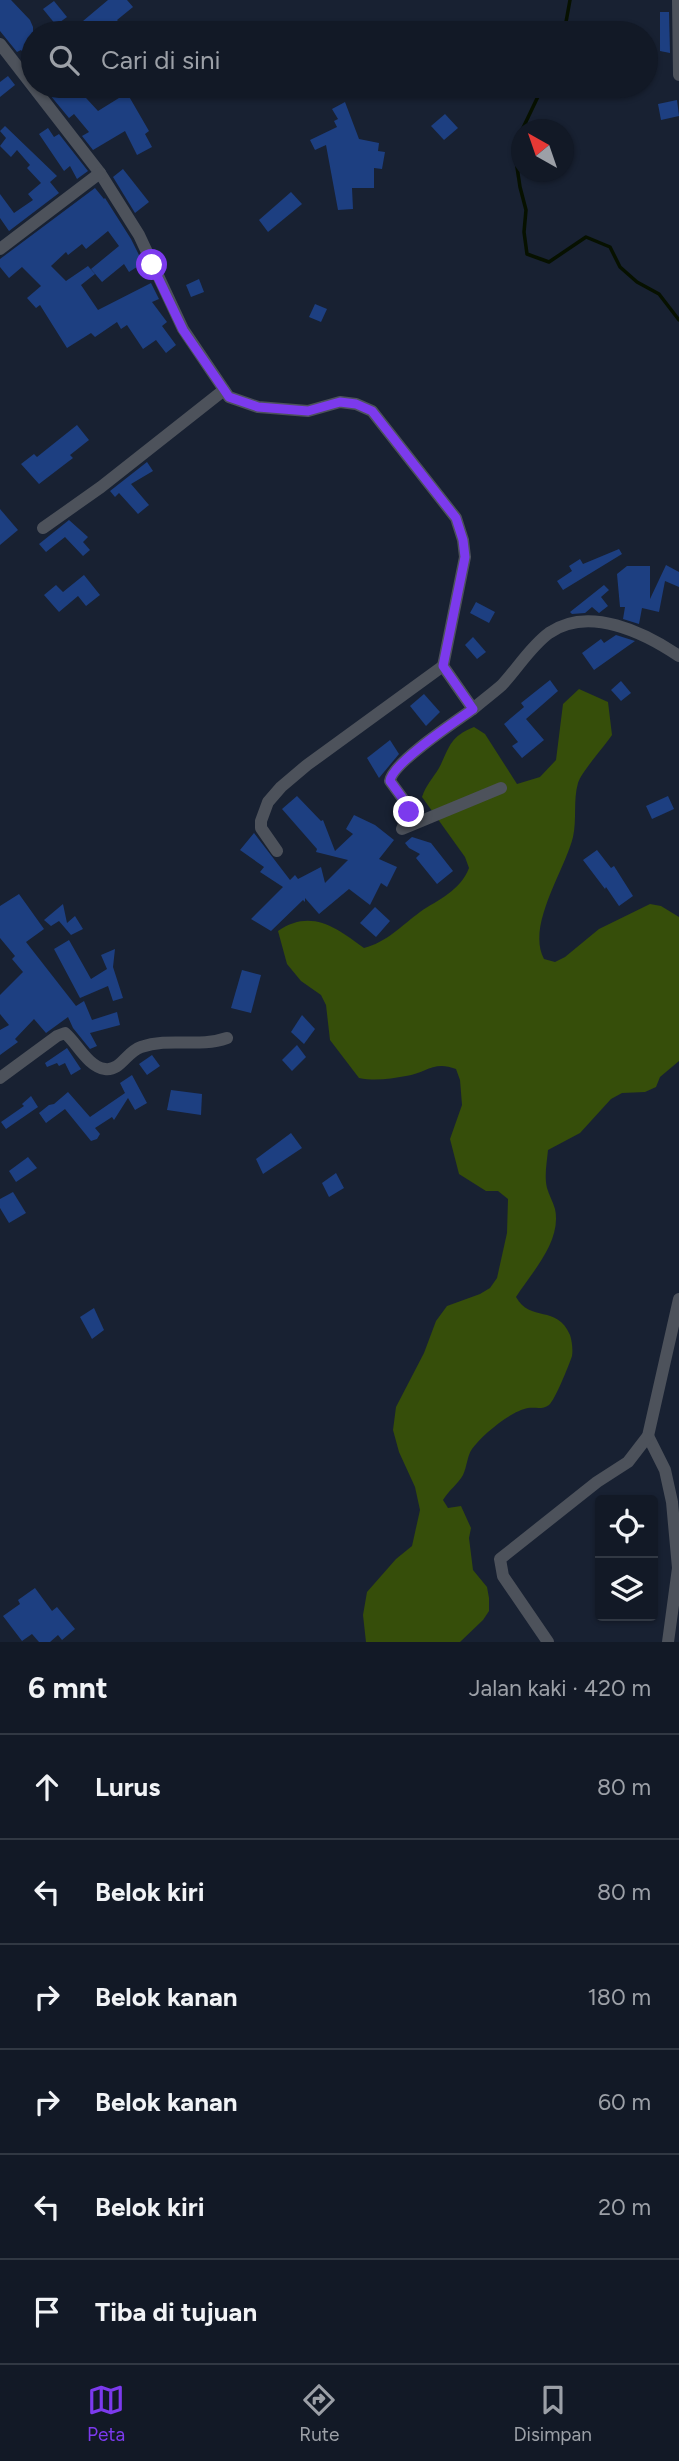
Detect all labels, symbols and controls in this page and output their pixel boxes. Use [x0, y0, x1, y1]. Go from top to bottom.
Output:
search box [21, 21, 658, 98]
icon: search [45, 41, 83, 79]
text: Cari di sini [101, 44, 221, 76]
north arrow [511, 119, 574, 182]
route start [136, 249, 167, 280]
route end [393, 796, 424, 827]
map controls [595, 1495, 658, 1621]
button: locate [595, 1495, 658, 1558]
button: layers [595, 1558, 658, 1621]
text: 6 mnt [28, 1669, 108, 1706]
text: Jalan kaki · 420 m [469, 1674, 651, 1702]
icon: ahead [28, 1768, 66, 1806]
text: Lurus [95, 1771, 160, 1803]
text: 80 m [597, 1773, 651, 1801]
icon: left [28, 1873, 66, 1911]
text: Belok kiri [95, 1876, 204, 1908]
text: 80 m [597, 1878, 651, 1906]
icon: right [28, 1978, 66, 2016]
text: Belok kanan [95, 1981, 238, 2013]
text: 180 m [587, 1983, 651, 2011]
icon: right [28, 2083, 66, 2121]
text: Belok kanan [95, 2086, 238, 2118]
text: 60 m [598, 2088, 651, 2116]
icon: left [28, 2188, 66, 2226]
text: Belok kiri [95, 2191, 204, 2223]
text: 20 m [598, 2193, 651, 2221]
icon: arrive [28, 2293, 66, 2331]
text: Tiba di tujuan [95, 2296, 257, 2328]
tab: Peta [87, 2381, 125, 2446]
tab: Rute [299, 2381, 339, 2446]
tab: Disimpan [513, 2381, 592, 2446]

